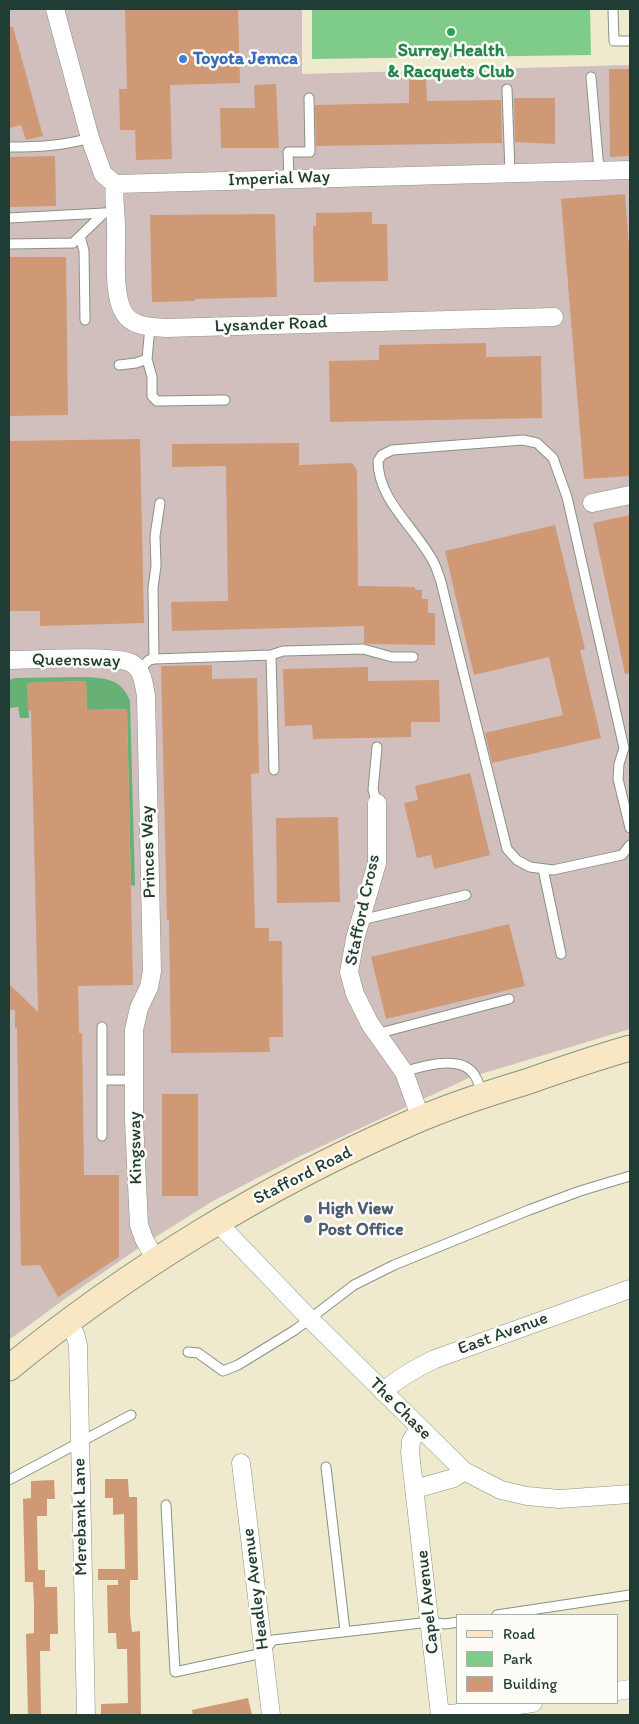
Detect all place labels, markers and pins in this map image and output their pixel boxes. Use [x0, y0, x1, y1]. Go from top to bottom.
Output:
marker: Surrey Health & Racquets Club [445, 26, 457, 38]
place label: Surrey Health & Racquets Club [388, 40, 514, 82]
place label: Toyota Jemca [193, 48, 298, 70]
marker: Toyota Jemca [177, 53, 189, 65]
place label: High View Post Office [318, 1198, 404, 1240]
marker: High View Post Office [302, 1213, 314, 1225]

